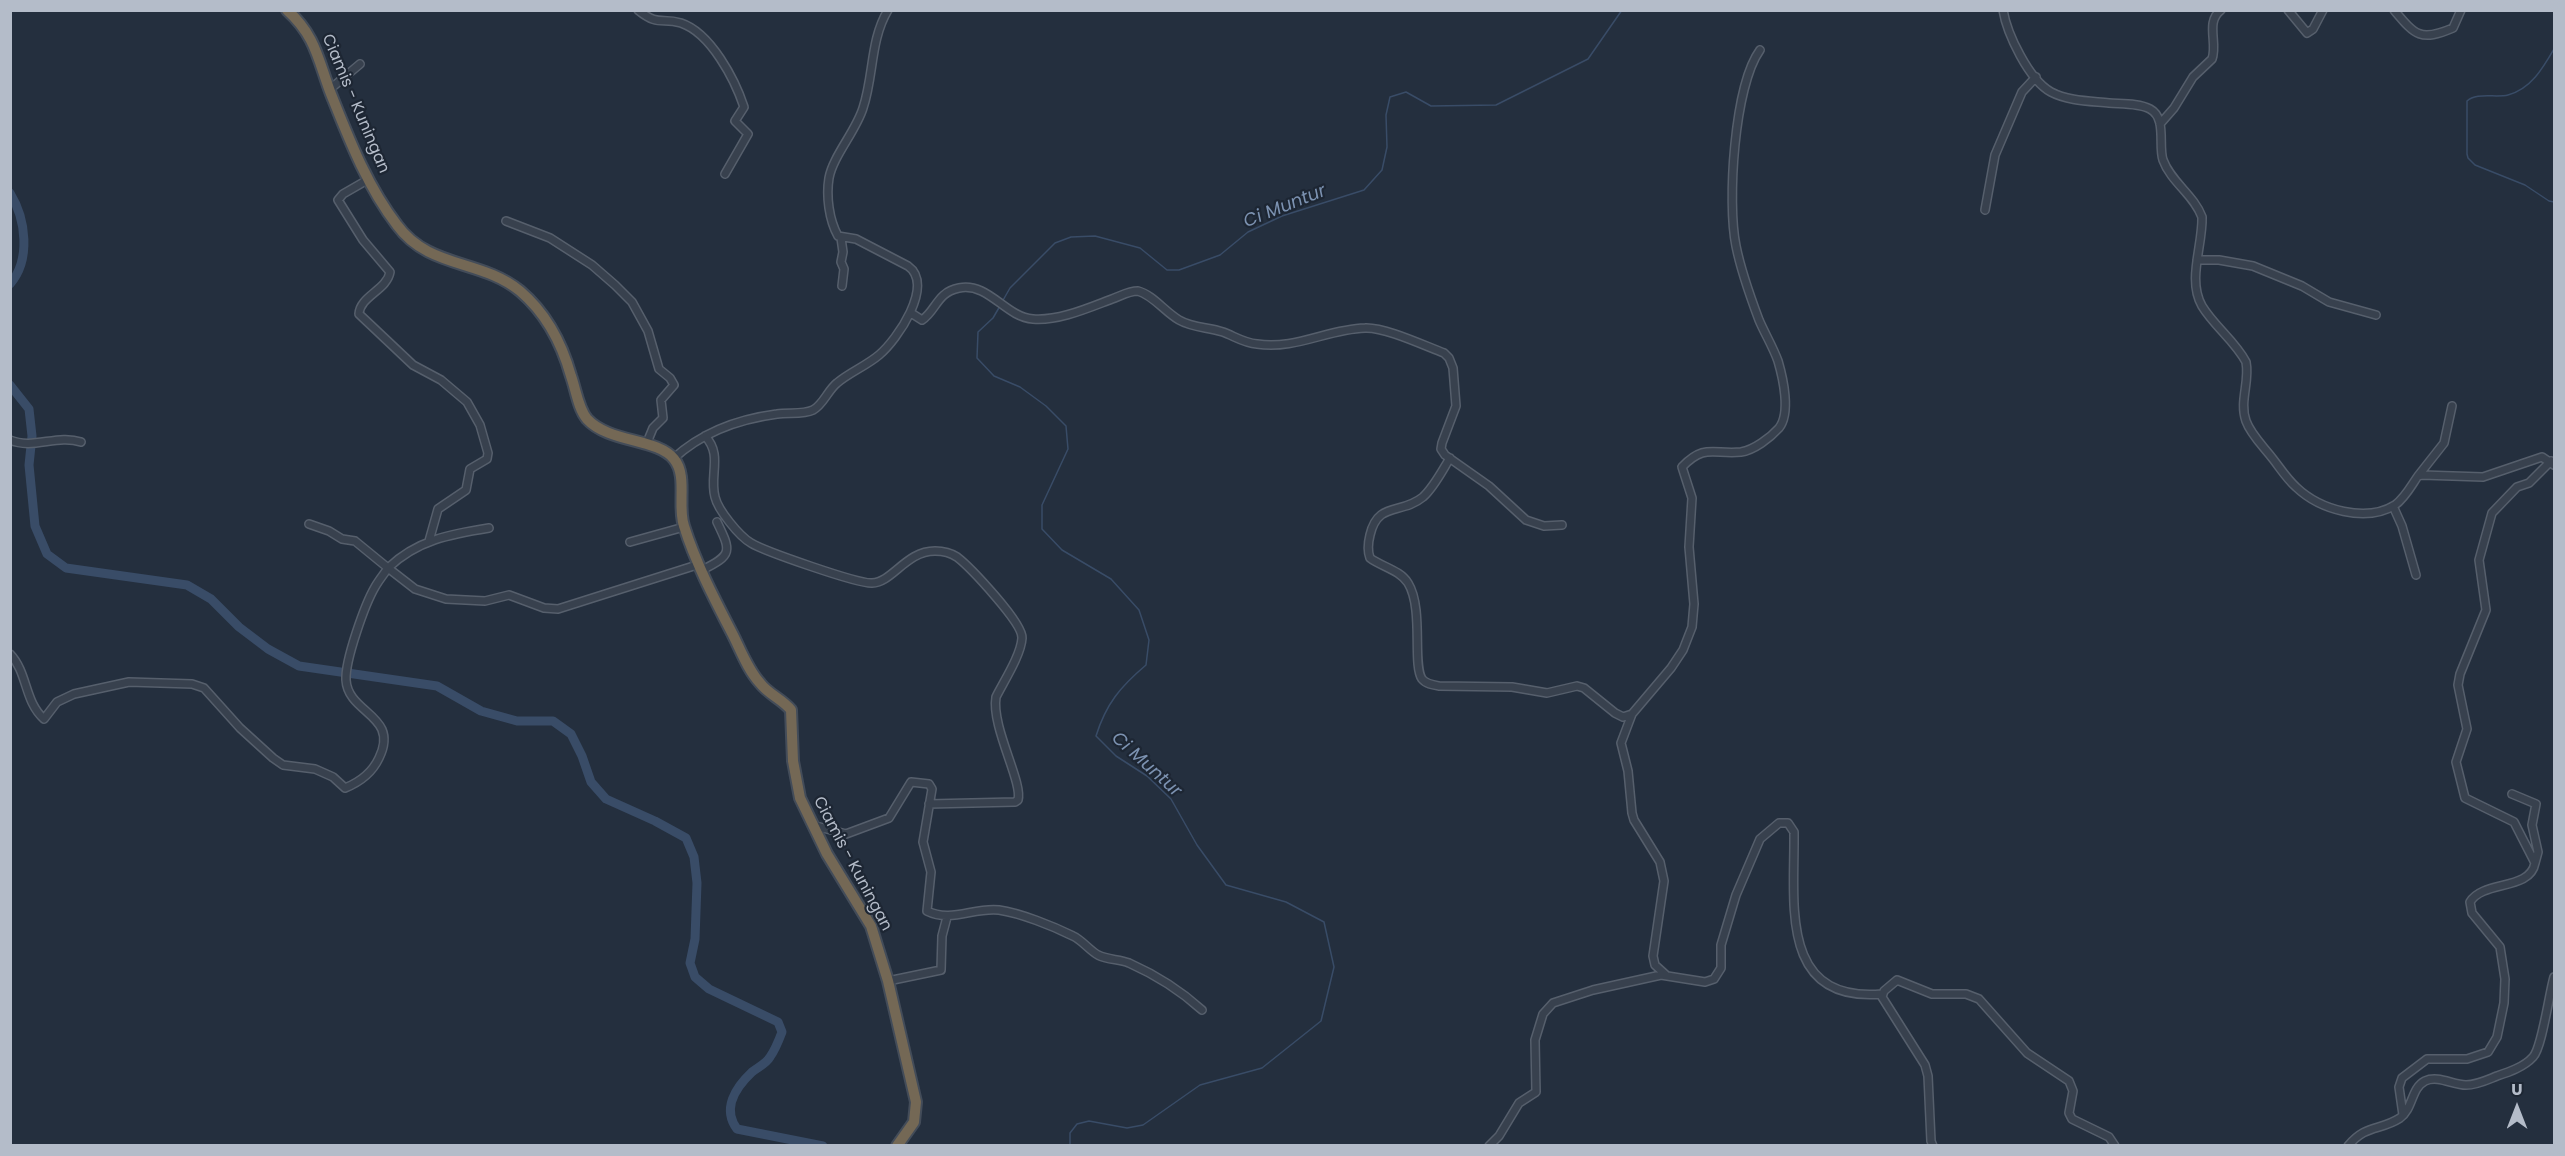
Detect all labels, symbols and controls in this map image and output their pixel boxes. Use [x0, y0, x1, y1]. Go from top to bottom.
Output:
street label: Ciamis - Kuningan [317, 32, 393, 176]
water label: Ci Muntur [1241, 181, 1329, 233]
water label: Ci Muntur [1106, 728, 1186, 802]
street label: Ciamis - Kuningan [808, 794, 896, 934]
north arrow [2487, 1078, 2547, 1138]
text: U [2511, 1078, 2523, 1101]

